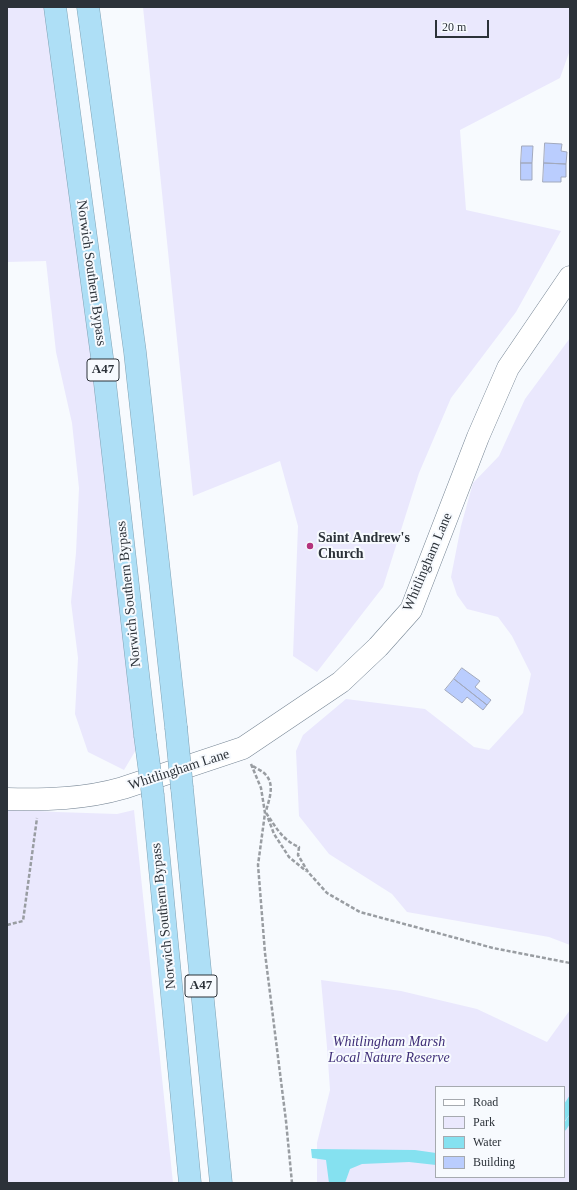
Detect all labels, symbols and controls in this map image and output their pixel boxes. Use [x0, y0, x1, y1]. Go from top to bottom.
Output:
scale bar [437, 12, 491, 38]
text: 20 m [442, 20, 466, 34]
street label: Norwich Southern Bypass [72, 199, 110, 347]
road number: A47 [87, 359, 119, 381]
street label: Whitlingham Lane [400, 510, 456, 614]
street label: Norwich Southern Bypass [113, 520, 145, 668]
place label: Saint Andrew's Church [318, 530, 410, 562]
marker: Saint Andrew's Church [305, 541, 315, 551]
street label: Whitlingham Lane [126, 746, 232, 794]
street label: Norwich Southern Bypass [148, 842, 180, 990]
road number: A47 [185, 975, 217, 997]
park label: Whitlingham Marsh Local Nature Reserve [328, 1034, 450, 1066]
legend [435, 1086, 565, 1178]
text: Road [473, 1095, 498, 1109]
text: Park [473, 1115, 495, 1129]
text: Water [473, 1135, 501, 1149]
text: Building [473, 1155, 515, 1169]

